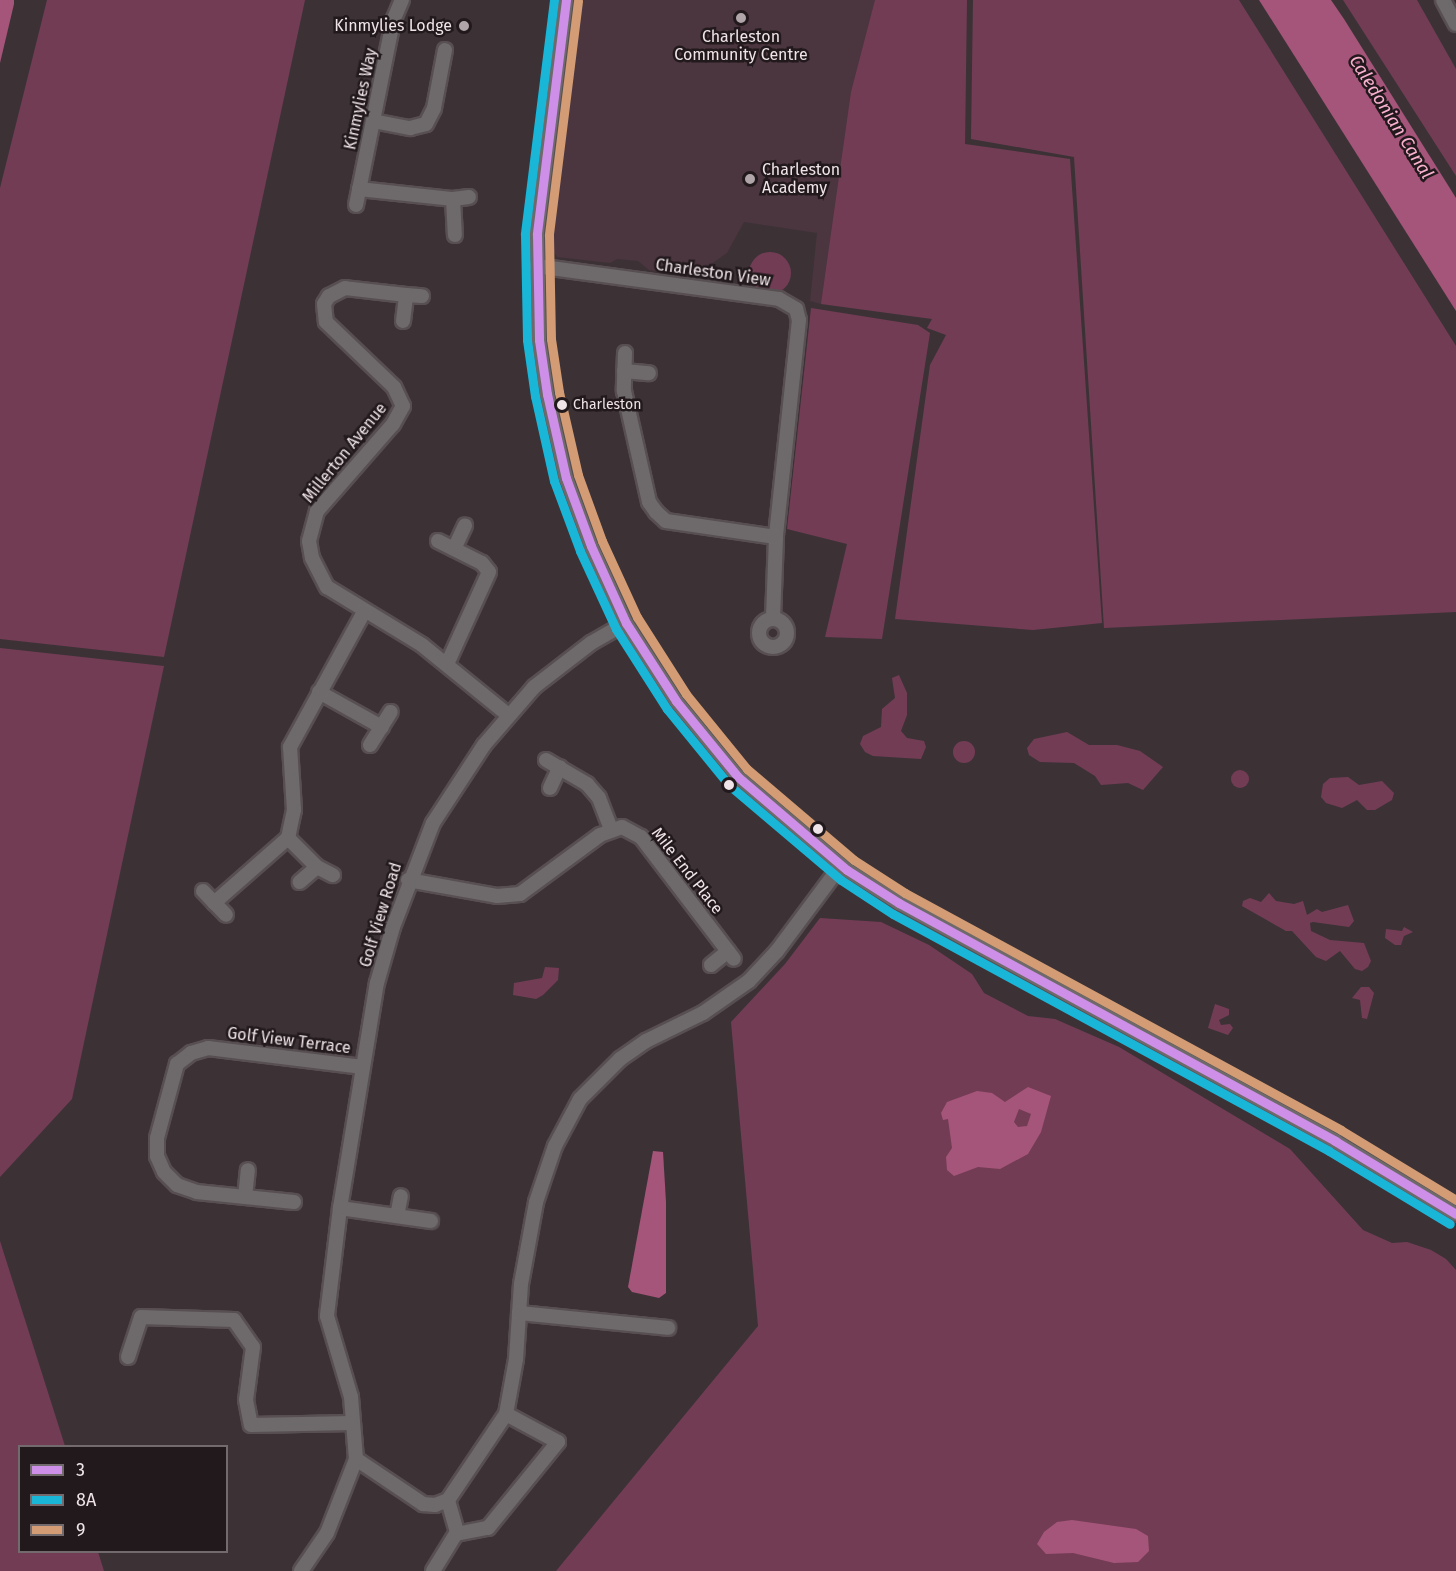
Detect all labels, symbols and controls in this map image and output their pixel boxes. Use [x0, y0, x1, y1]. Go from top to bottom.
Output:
marker: Charleston Community Centre [734, 11, 748, 25]
place label: Kinmylies Lodge [334, 16, 452, 36]
marker: Kinmylies Lodge [457, 19, 471, 33]
place label: Charleston Community Centre [674, 27, 808, 65]
street label: Kinmylies Way [341, 46, 381, 152]
water label: Caledonian Canal [1344, 51, 1438, 183]
place label: Charleston Academy [762, 160, 840, 198]
marker: Charleston Academy [743, 172, 757, 186]
street label: Charleston View [654, 255, 772, 291]
place label: Charleston [573, 397, 641, 413]
street label: Millerton Avenue [299, 399, 391, 507]
marker: Charleston [556, 399, 568, 411]
unlabelled marker [723, 779, 735, 791]
unlabelled marker [812, 823, 824, 835]
street label: Mile End Place [647, 824, 727, 918]
street label: Golf View Road [356, 860, 406, 970]
street label: Golf View Terrace [226, 1024, 352, 1058]
legend [18, 1445, 228, 1553]
text: 3 [76, 1459, 85, 1481]
text: 8A [76, 1489, 96, 1511]
text: 9 [76, 1519, 85, 1541]

